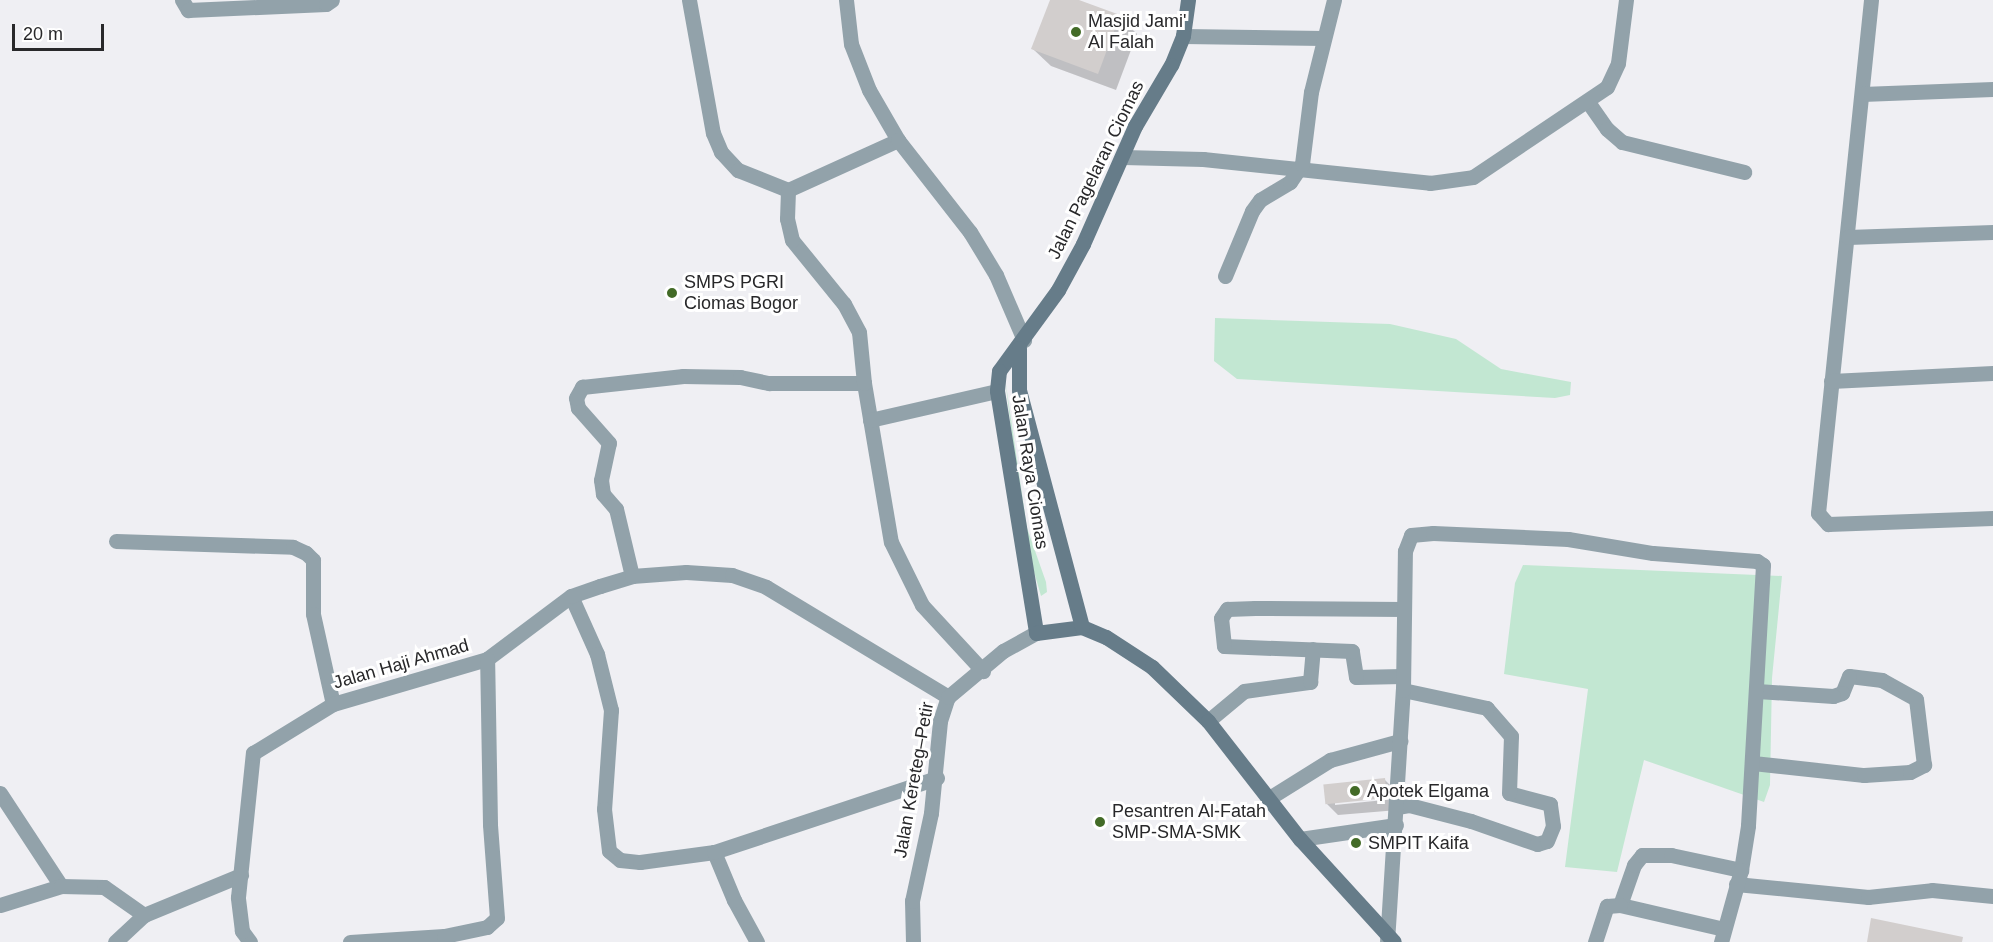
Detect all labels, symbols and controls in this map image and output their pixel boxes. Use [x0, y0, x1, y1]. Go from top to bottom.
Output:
place label: Masjid Jami' Al Falah [1088, 11, 1186, 54]
scale bar [15, 12, 106, 50]
text: 20 m [23, 24, 63, 44]
marker: Masjid Jami' Al Falah [1069, 25, 1083, 39]
street label: Jalan Pagelaran Ciomas [1043, 77, 1149, 263]
place label: SMPS PGRI Ciomas Bogor [684, 272, 798, 314]
marker: SMPS PGRI Ciomas Bogor [665, 286, 679, 300]
street label: Jalan Raya Ciomas [1007, 393, 1053, 551]
street label: Jalan Haji Ahmad [330, 634, 472, 694]
street label: Jalan Kereteg–Petir [890, 700, 938, 860]
place label: Apotek Elgama [1367, 780, 1489, 802]
marker: Apotek Elgama [1348, 784, 1362, 798]
place label: Pesantren Al-Fatah SMP-SMA-SMK [1112, 801, 1267, 844]
marker: Pesantren Al-Fatah SMP-SMA-SMK [1093, 815, 1107, 829]
place label: SMPIT Kaifa [1368, 832, 1469, 854]
marker: SMPIT Kaifa [1349, 836, 1363, 850]

